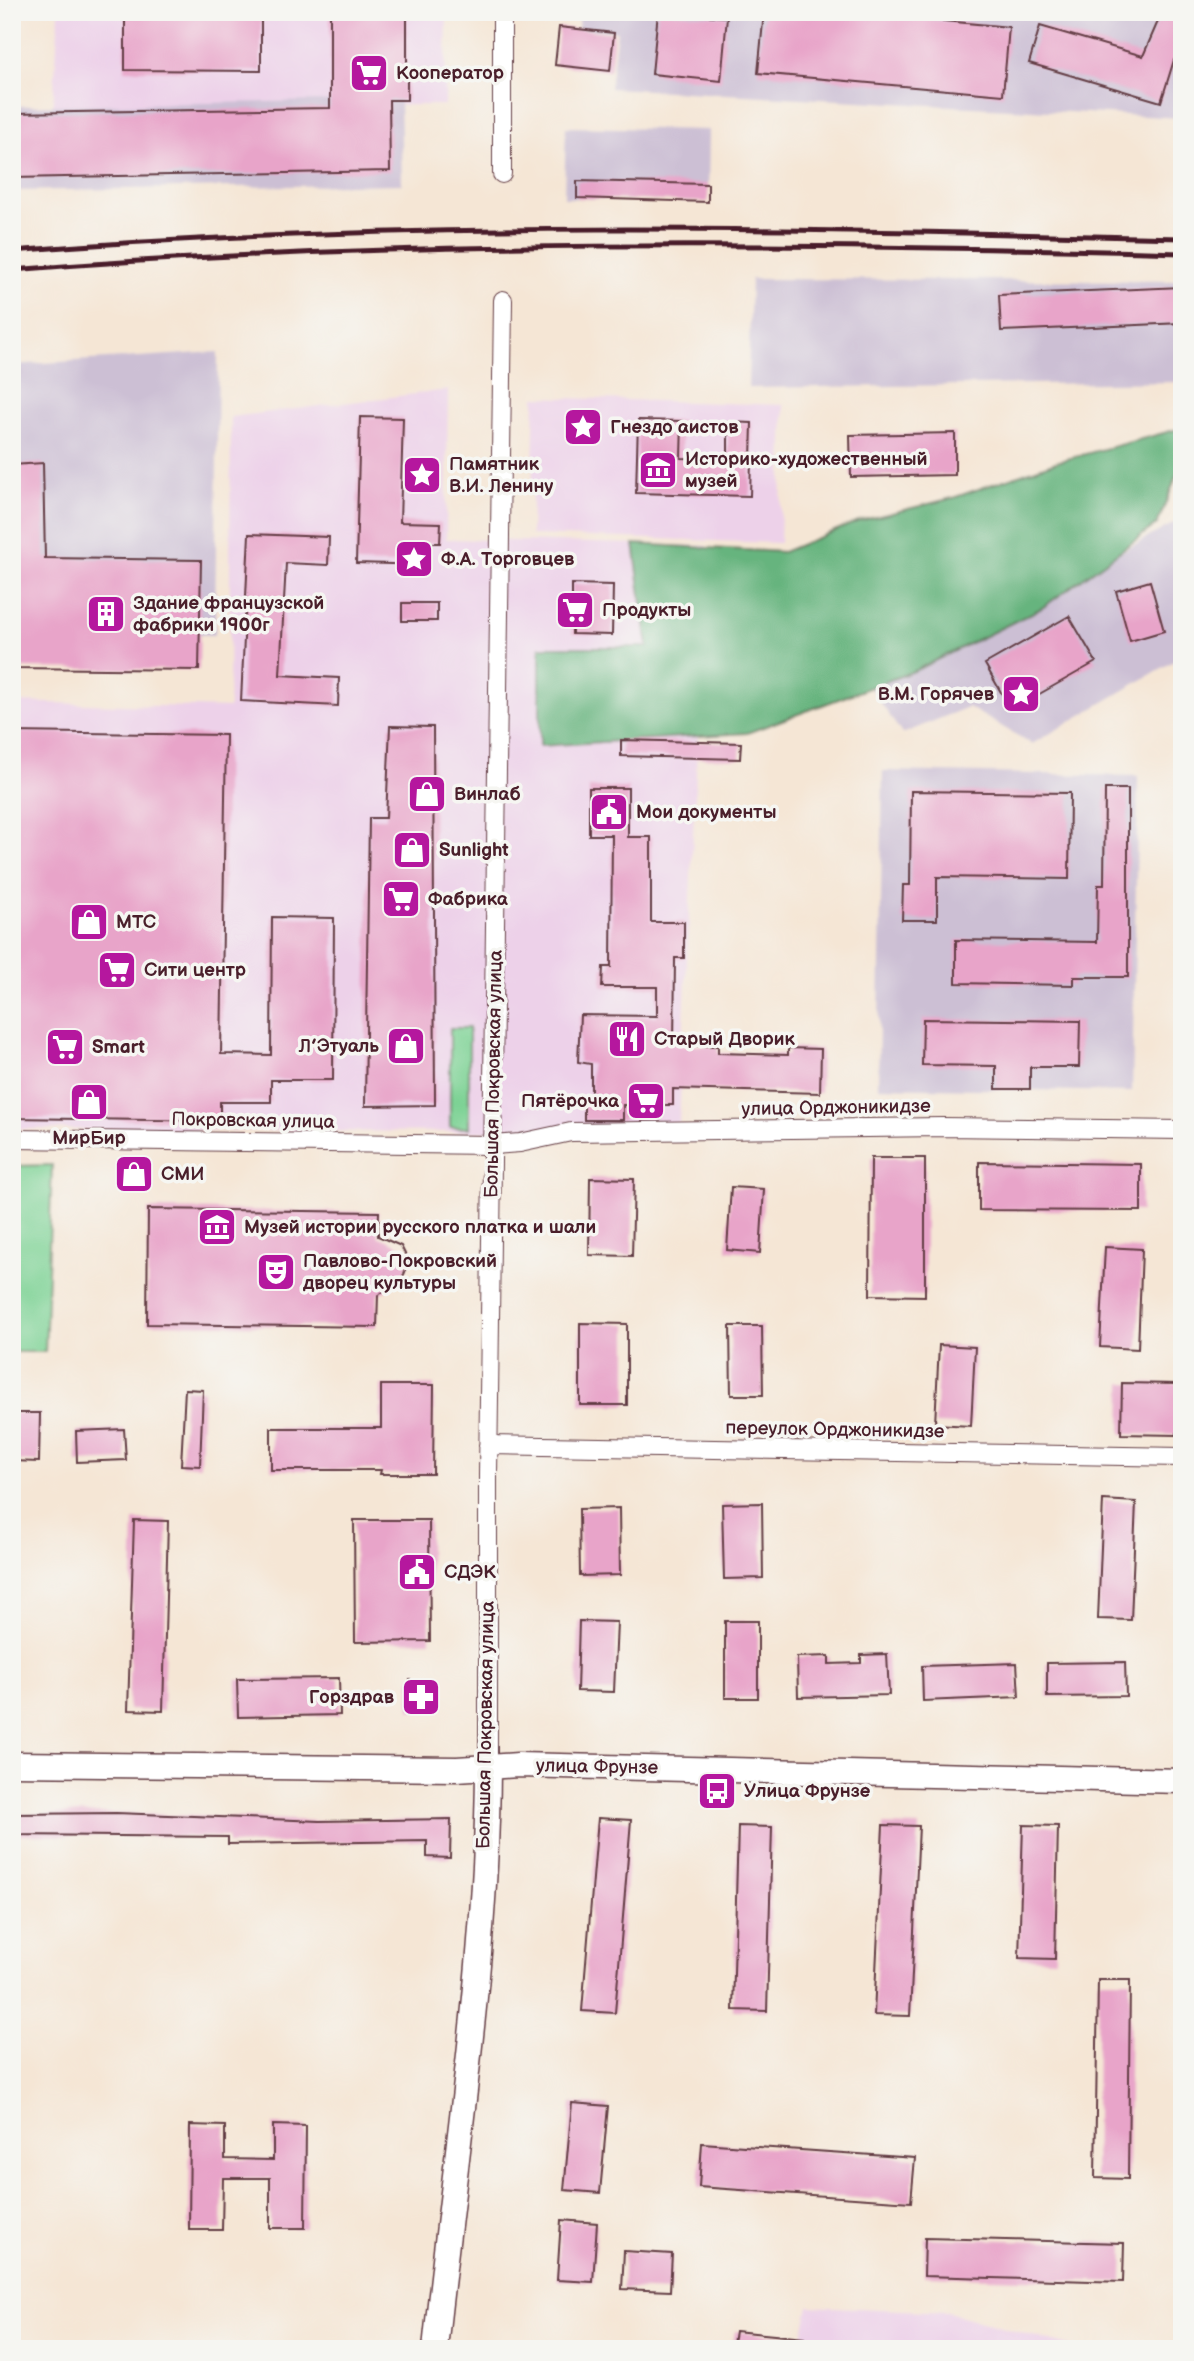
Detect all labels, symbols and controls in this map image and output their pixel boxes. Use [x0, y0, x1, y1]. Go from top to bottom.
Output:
supermarket icon: Кооператор [348, 52, 390, 94]
place label: Кооператор [396, 62, 505, 85]
place icon: Гнездо аистов [562, 406, 604, 448]
place label: Гнездо аистов [610, 416, 739, 439]
place label: Историко-художественный музей [685, 448, 928, 493]
museum icon: Историко-художественный музей [637, 449, 679, 491]
place label: Памятник В.И. Ленину [449, 453, 554, 498]
place icon: Памятник В.И. Ленину [401, 454, 443, 496]
place icon: Ф.А. Торговцев [393, 538, 435, 580]
place label: Ф.А. Торговцев [441, 548, 575, 571]
supermarket icon: Продукты [554, 589, 596, 631]
place label: Здание французской фабрики 1900г [133, 592, 324, 637]
building icon: Здание французской фабрики 1900г [85, 593, 127, 635]
place label: Продукты [602, 599, 691, 622]
place icon: В.М. Горячев [1000, 673, 1042, 715]
place label: В.М. Горячев [878, 683, 995, 706]
shop icon: Винлаб [406, 773, 448, 815]
place label: Винлаб [454, 783, 521, 806]
public building icon: Мои документы [588, 791, 630, 833]
place label: Мои документы [636, 801, 777, 824]
shop icon: Sunlight [391, 829, 433, 871]
place label: Sunlight [439, 839, 509, 862]
supermarket icon: Фабрика [380, 878, 422, 920]
place label: Фабрика [428, 888, 509, 911]
shop icon: МТС [68, 901, 110, 943]
place label: МТС [116, 911, 156, 934]
supermarket icon: Сити центр [96, 949, 138, 991]
street label: Большая Покровская улица [480, 950, 508, 1198]
place label: Сити центр [144, 959, 247, 982]
restaurant icon: Старый Дворик [606, 1018, 648, 1060]
shop icon: Л’Этуаль [385, 1025, 427, 1067]
supermarket icon: Smart [44, 1026, 86, 1068]
place label: Старый Дворик [654, 1028, 795, 1051]
place label: Л’Этуаль [298, 1035, 379, 1058]
place label: Smart [92, 1036, 146, 1059]
supermarket icon: Пятёрочка [625, 1080, 667, 1122]
shop icon: МирБир [68, 1081, 110, 1123]
place label: Пятёрочка [521, 1090, 620, 1113]
street label: улица Орджоникидзе [741, 1095, 931, 1121]
street label: Покровская улица [171, 1108, 335, 1134]
place label: МирБир [52, 1127, 126, 1150]
shop icon: СМИ [113, 1153, 155, 1195]
place label: СМИ [161, 1163, 204, 1186]
museum icon: Музей истории русского платка и шали [196, 1206, 238, 1248]
place label: Музей истории русского платка и шали [244, 1216, 596, 1239]
place label: Павлово-Покровский дворец культуры [302, 1250, 497, 1295]
theatre icon: Павлово-Покровский дворец культуры [255, 1251, 297, 1293]
street label: переулок Орджоникидзе [725, 1417, 945, 1443]
public building icon: СДЭК [396, 1551, 438, 1593]
place label: СДЭК [444, 1561, 496, 1584]
street label: Большая Покровская улица [472, 1601, 500, 1849]
pharmacy icon: Горздрав [400, 1676, 442, 1718]
place label: Горздрав [309, 1686, 395, 1709]
street label: улица Фрунзе [536, 1754, 659, 1780]
bus stop icon: Улица Фрунзе [696, 1770, 738, 1812]
place label: Улица Фрунзе [744, 1780, 871, 1803]

